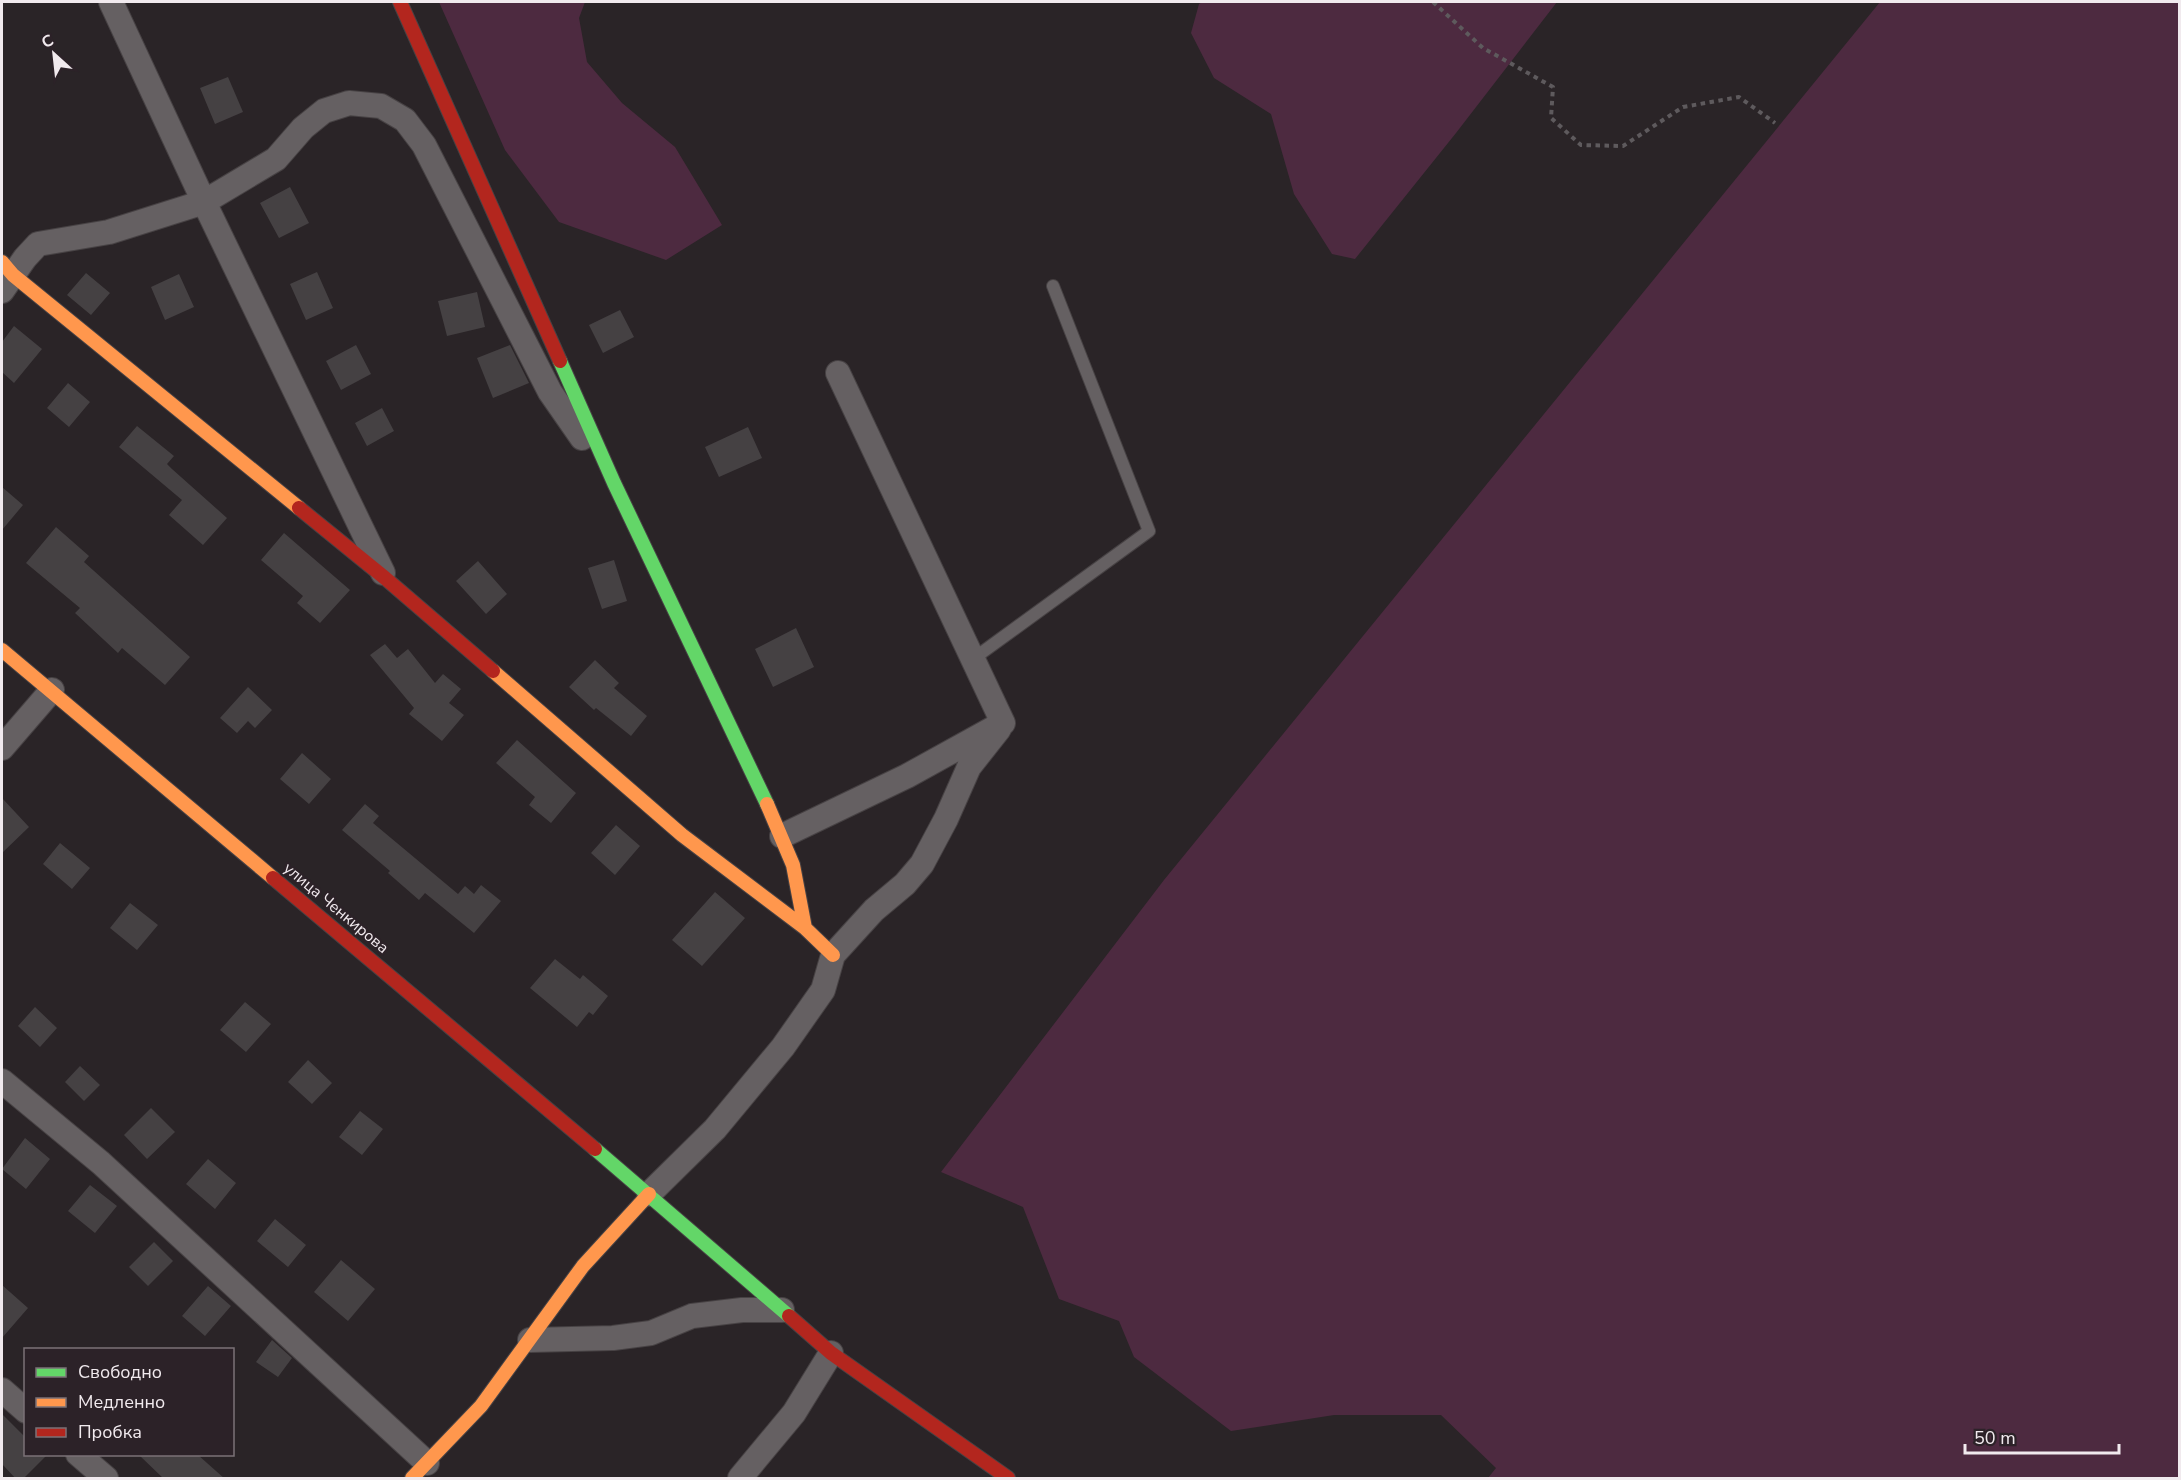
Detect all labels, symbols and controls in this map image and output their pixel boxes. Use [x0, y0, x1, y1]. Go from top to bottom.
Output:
north arrow [24, 24, 84, 84]
text: С [38, 29, 58, 54]
street label: улица Ченкирова [279, 857, 393, 959]
legend [24, 1348, 234, 1456]
text: Свободно [78, 1360, 162, 1384]
text: Медленно [78, 1390, 165, 1414]
scale bar [1965, 1417, 2120, 1455]
text: Пробка [78, 1420, 142, 1444]
text: 50 m [1974, 1426, 2016, 1450]

